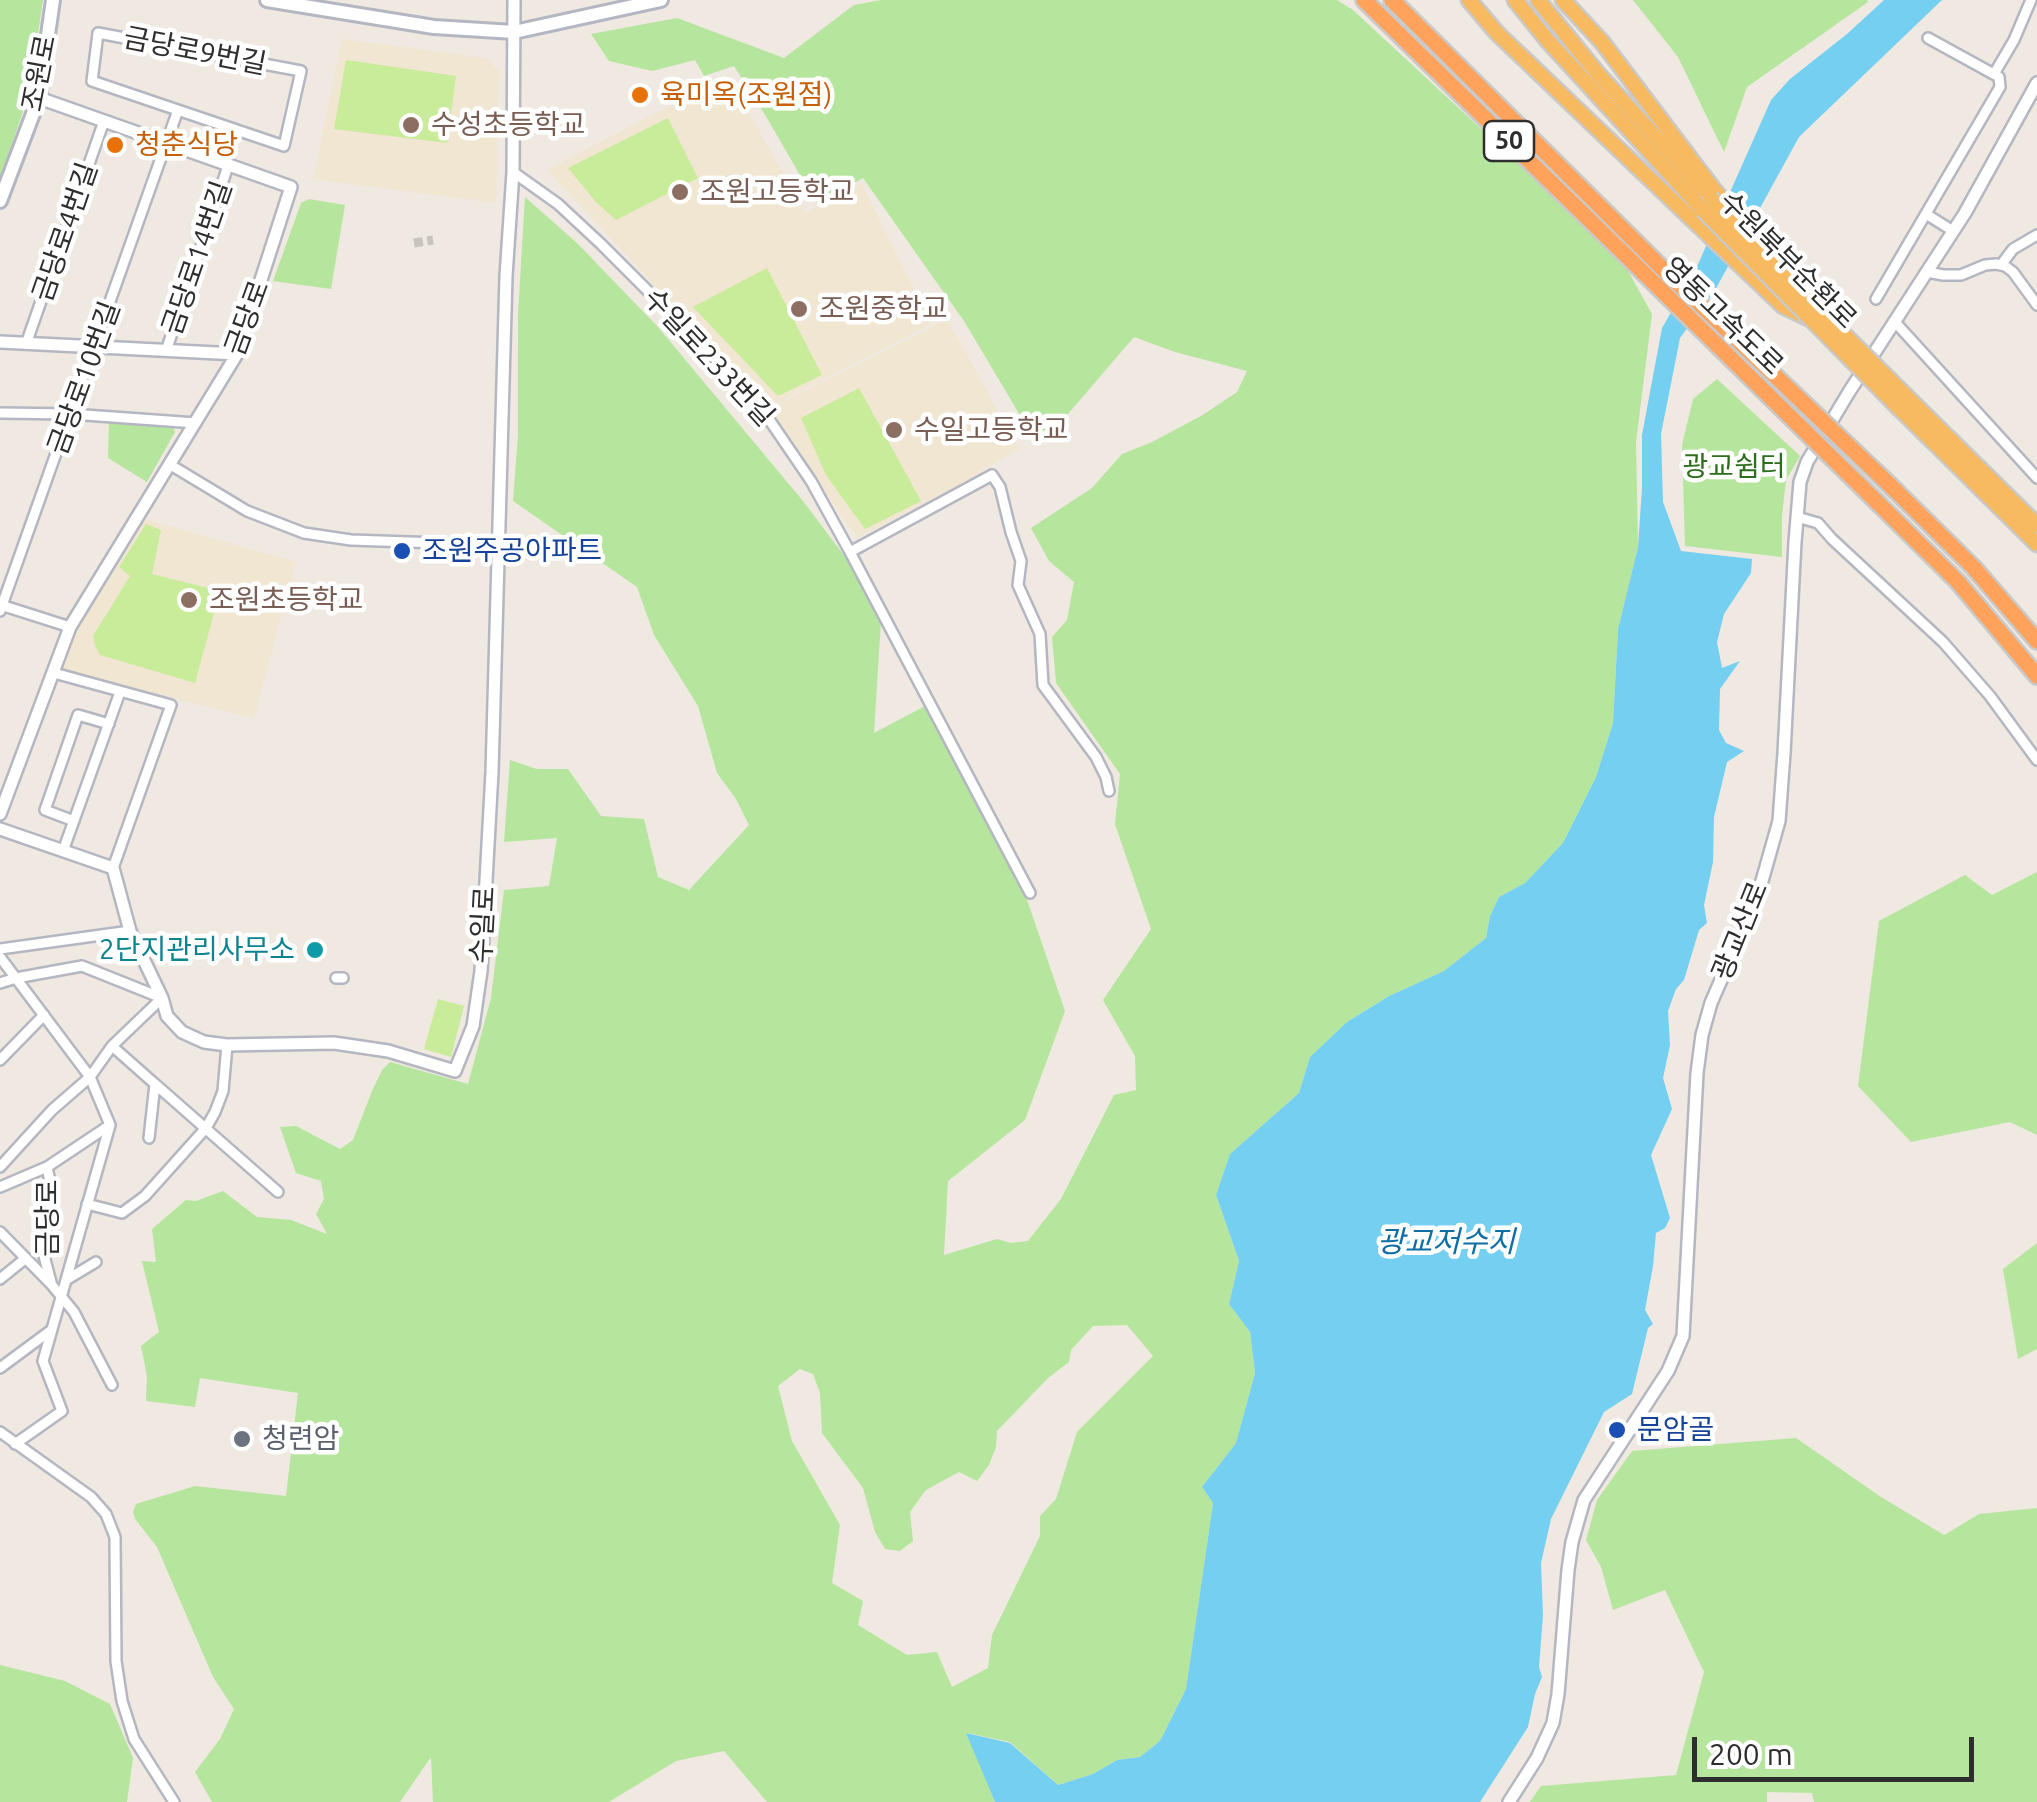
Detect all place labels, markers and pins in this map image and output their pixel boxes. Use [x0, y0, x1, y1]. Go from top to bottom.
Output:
place label: 육미옥(조원점) [660, 78, 832, 112]
marker: 육미옥(조원점) [629, 84, 651, 106]
place label: 수성초등학교 [431, 108, 586, 142]
marker: 수성초등학교 [400, 114, 422, 136]
place label: 청춘식당 [135, 128, 238, 162]
marker: 청춘식당 [104, 134, 126, 156]
place label: 조원고등학교 [700, 175, 855, 209]
marker: 조원고등학교 [669, 181, 691, 203]
place label: 조원중학교 [819, 292, 948, 326]
marker: 조원중학교 [788, 298, 810, 320]
place label: 수일고등학교 [914, 413, 1069, 447]
marker: 수일고등학교 [883, 419, 905, 441]
place label: 조원주공아파트 [422, 534, 602, 568]
marker: 조원주공아파트 [391, 540, 413, 562]
place label: 조원초등학교 [209, 583, 364, 617]
marker: 조원초등학교 [178, 589, 200, 611]
place label: 2단지관리사무소 [99, 933, 295, 967]
marker: 2단지관리사무소 [304, 939, 326, 961]
place label: 문암골 [1637, 1413, 1714, 1447]
marker: 문암골 [1606, 1419, 1628, 1441]
place label: 청련암 [262, 1422, 339, 1456]
marker: 청련암 [231, 1428, 253, 1450]

